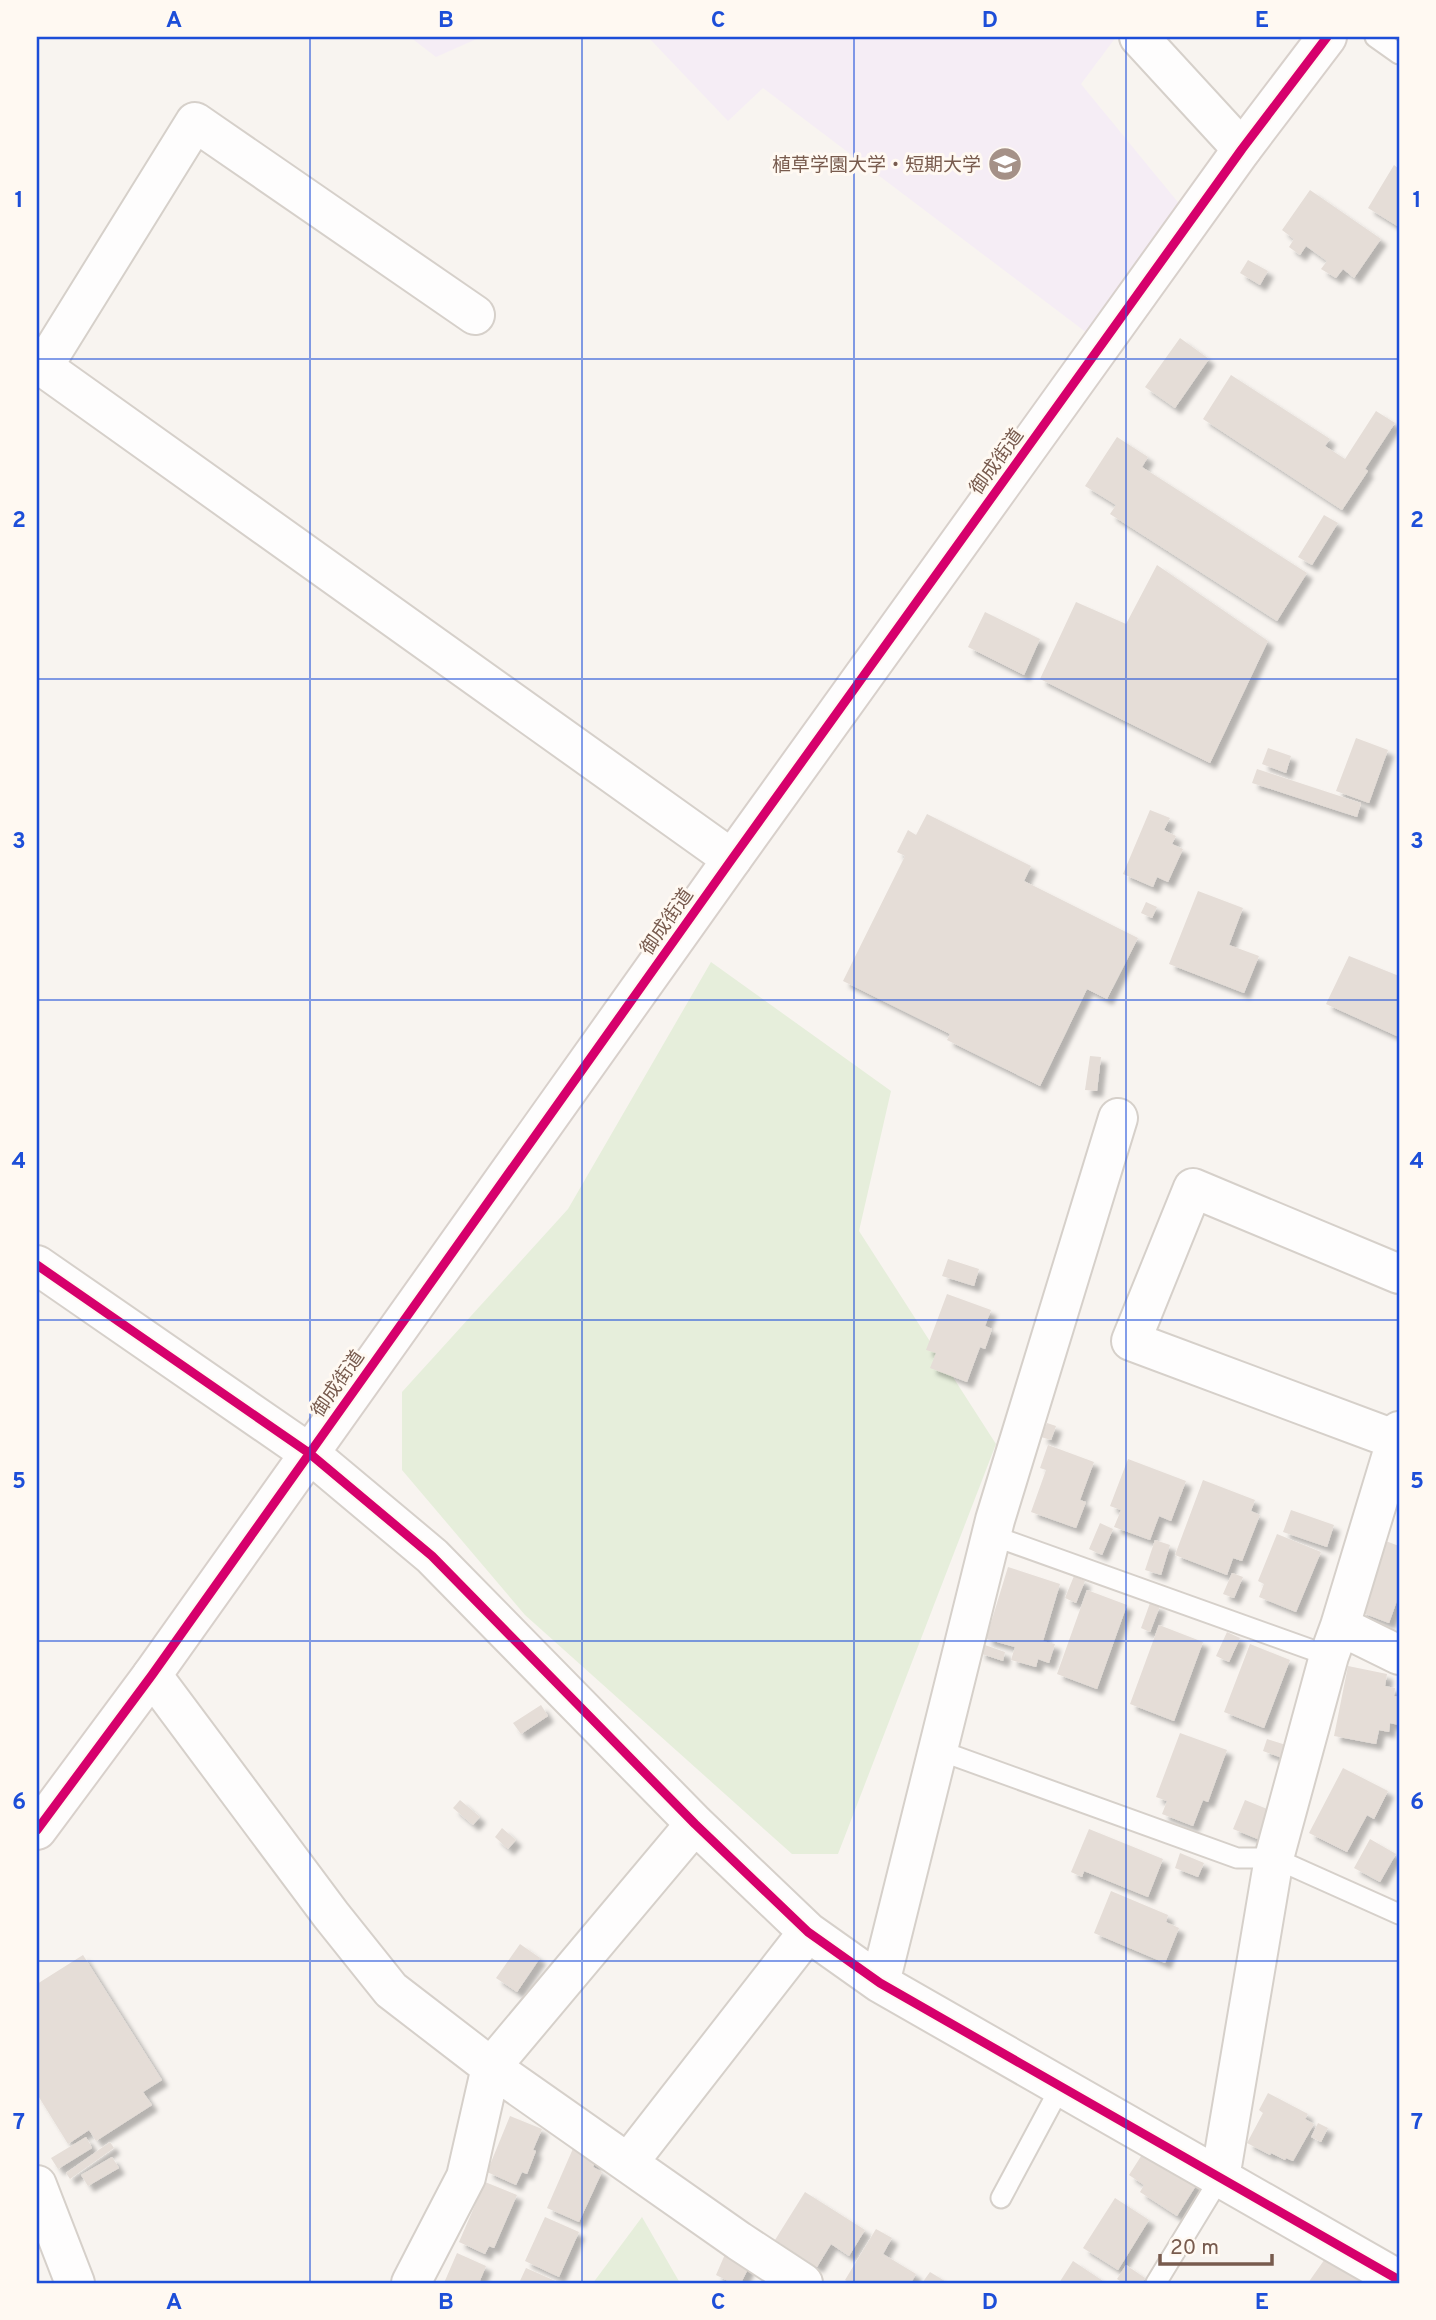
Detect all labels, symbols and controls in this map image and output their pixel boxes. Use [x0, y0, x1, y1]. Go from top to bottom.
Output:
text: A [166, 7, 182, 36]
text: B [438, 7, 454, 36]
text: C [711, 7, 725, 36]
text: D [982, 7, 998, 36]
text: E [1255, 7, 1269, 36]
school or university icon: 植草学園大学・短期大学 [986, 145, 1024, 183]
place label: 植草学園大学・短期大学 [772, 154, 981, 178]
text: 1 [14, 187, 24, 216]
text: 1 [1412, 187, 1422, 216]
street label: 御成街道 [966, 424, 1030, 500]
text: 2 [12, 507, 26, 536]
text: 2 [1410, 507, 1424, 536]
text: 3 [12, 828, 26, 857]
text: 3 [1410, 828, 1424, 857]
street label: 御成街道 [636, 884, 699, 960]
text: 4 [12, 1148, 26, 1177]
text: 4 [1410, 1148, 1424, 1177]
street label: 御成街道 [307, 1346, 370, 1422]
text: 5 [12, 1468, 26, 1497]
text: 5 [1410, 1468, 1424, 1497]
text: 6 [12, 1789, 26, 1818]
text: 6 [1410, 1789, 1424, 1818]
text: 7 [13, 2109, 25, 2138]
text: 7 [1411, 2109, 1423, 2138]
scale bar [1160, 2222, 1272, 2266]
text: 20 m [1170, 2235, 1219, 2262]
text: A [166, 2289, 182, 2318]
text: B [438, 2289, 454, 2318]
text: C [711, 2289, 725, 2318]
text: D [982, 2289, 998, 2318]
text: E [1255, 2289, 1269, 2318]

